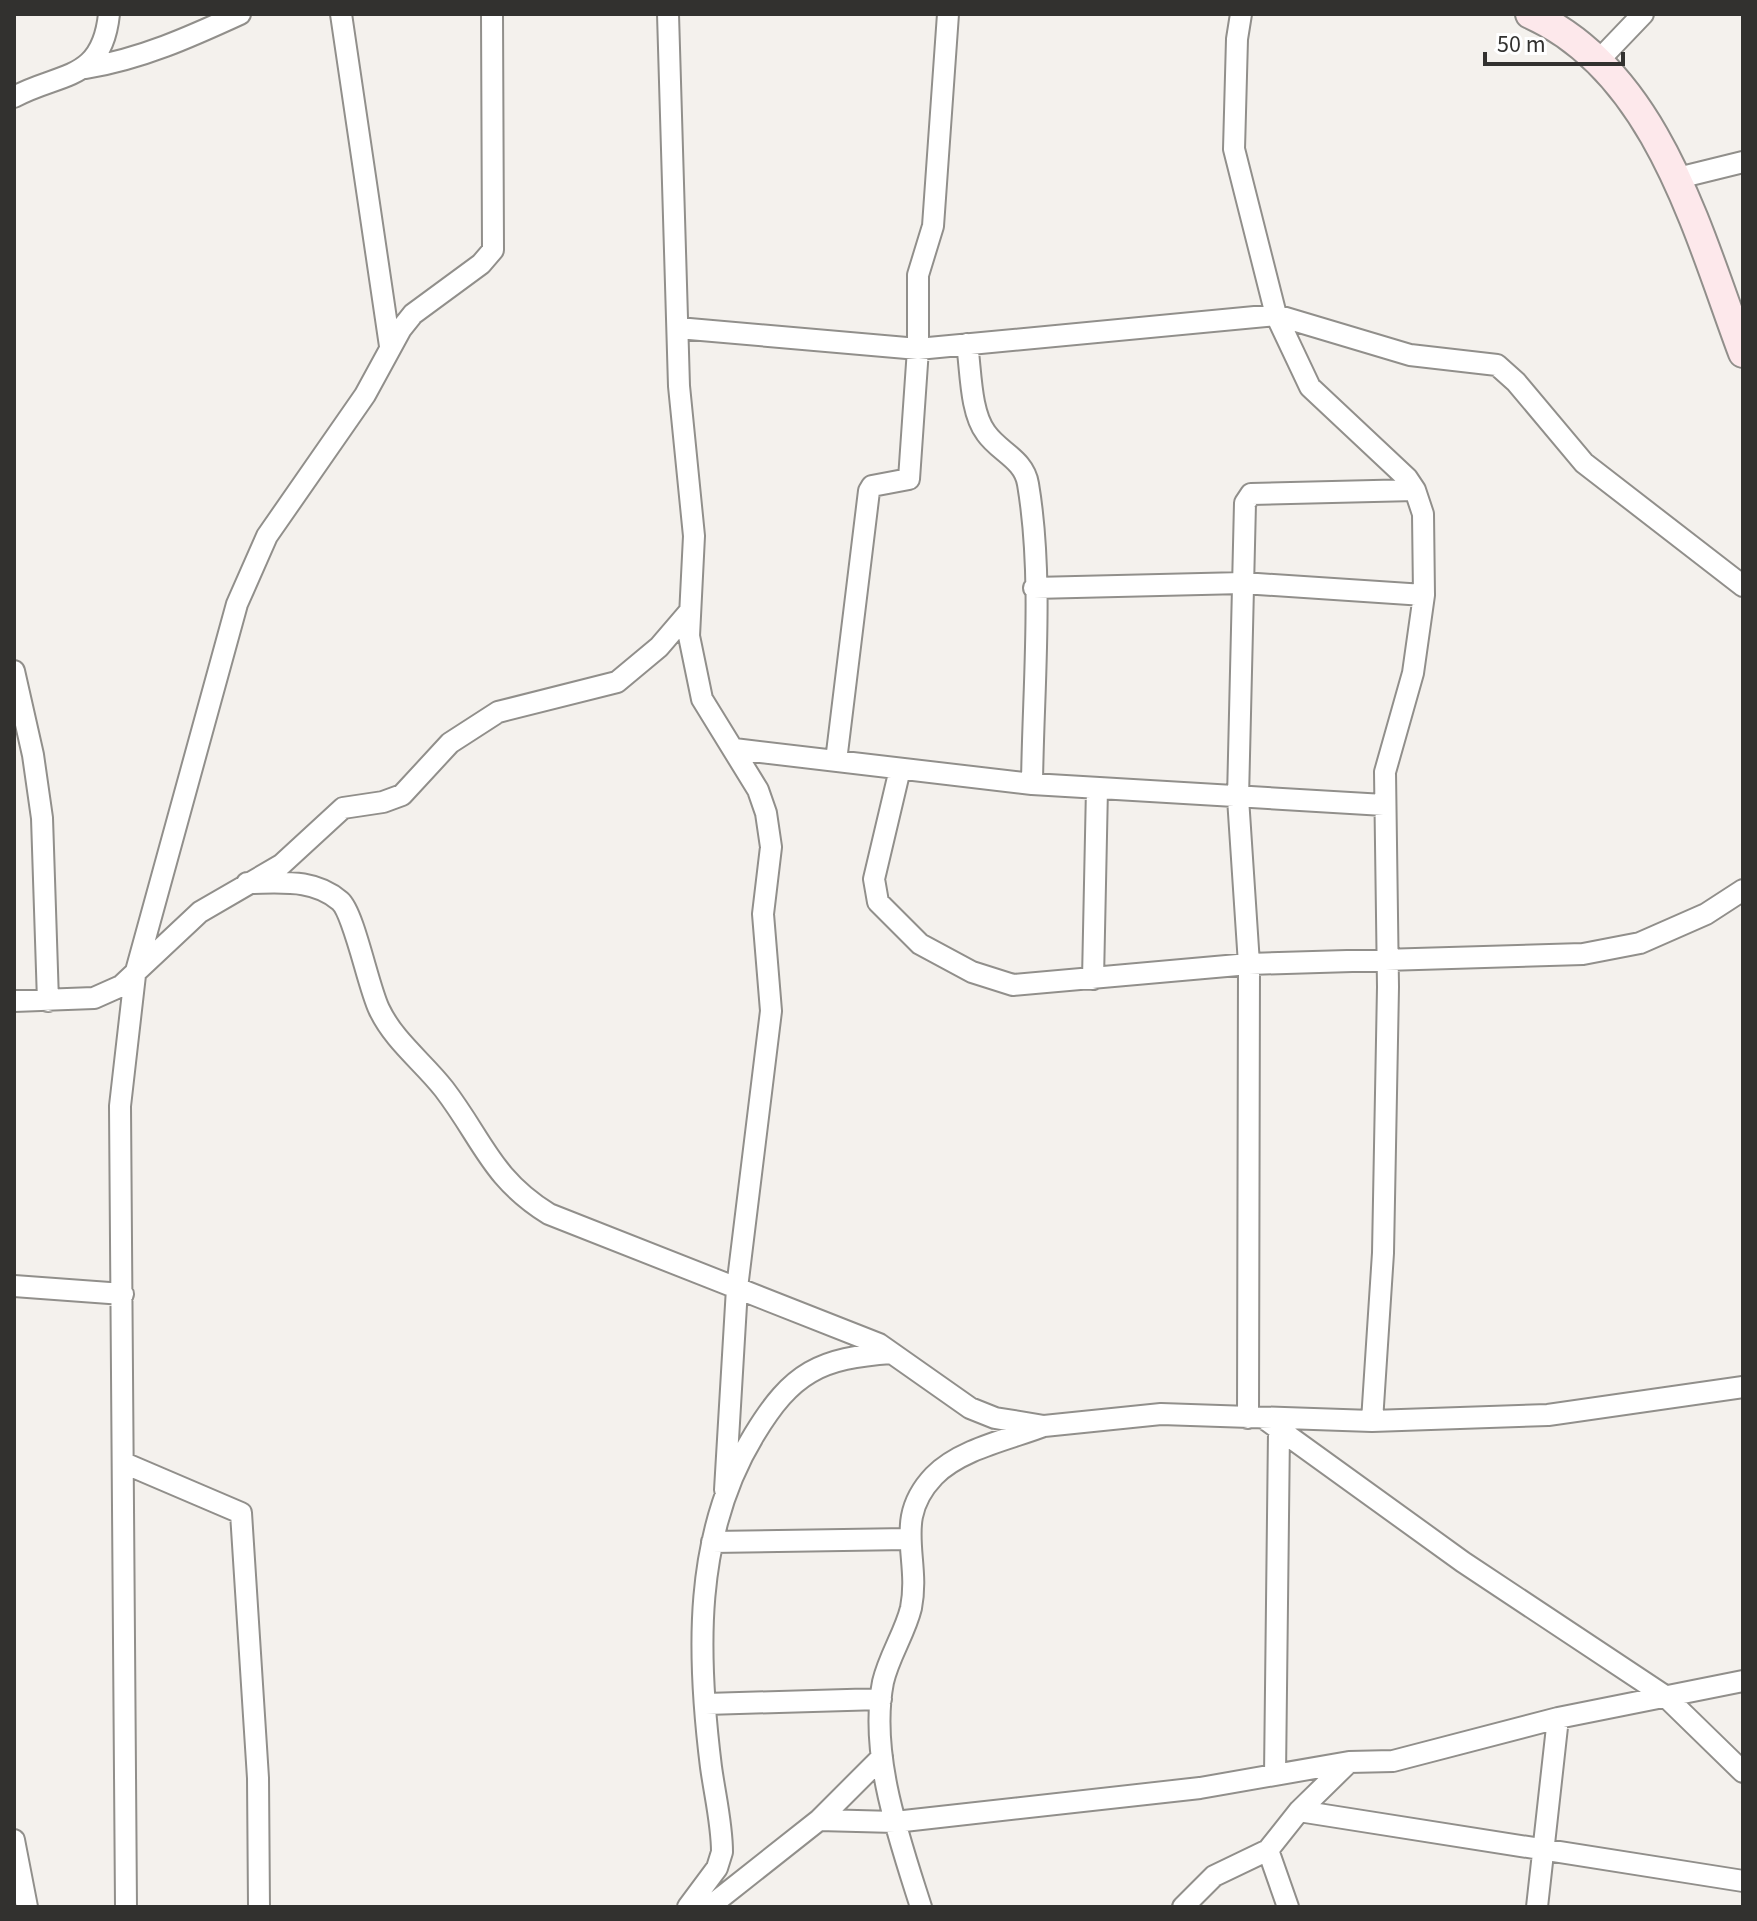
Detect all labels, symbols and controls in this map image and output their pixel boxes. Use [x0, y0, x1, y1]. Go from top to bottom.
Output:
scale bar [1485, 16, 1623, 66]
text: 50 m [1497, 27, 1546, 62]

